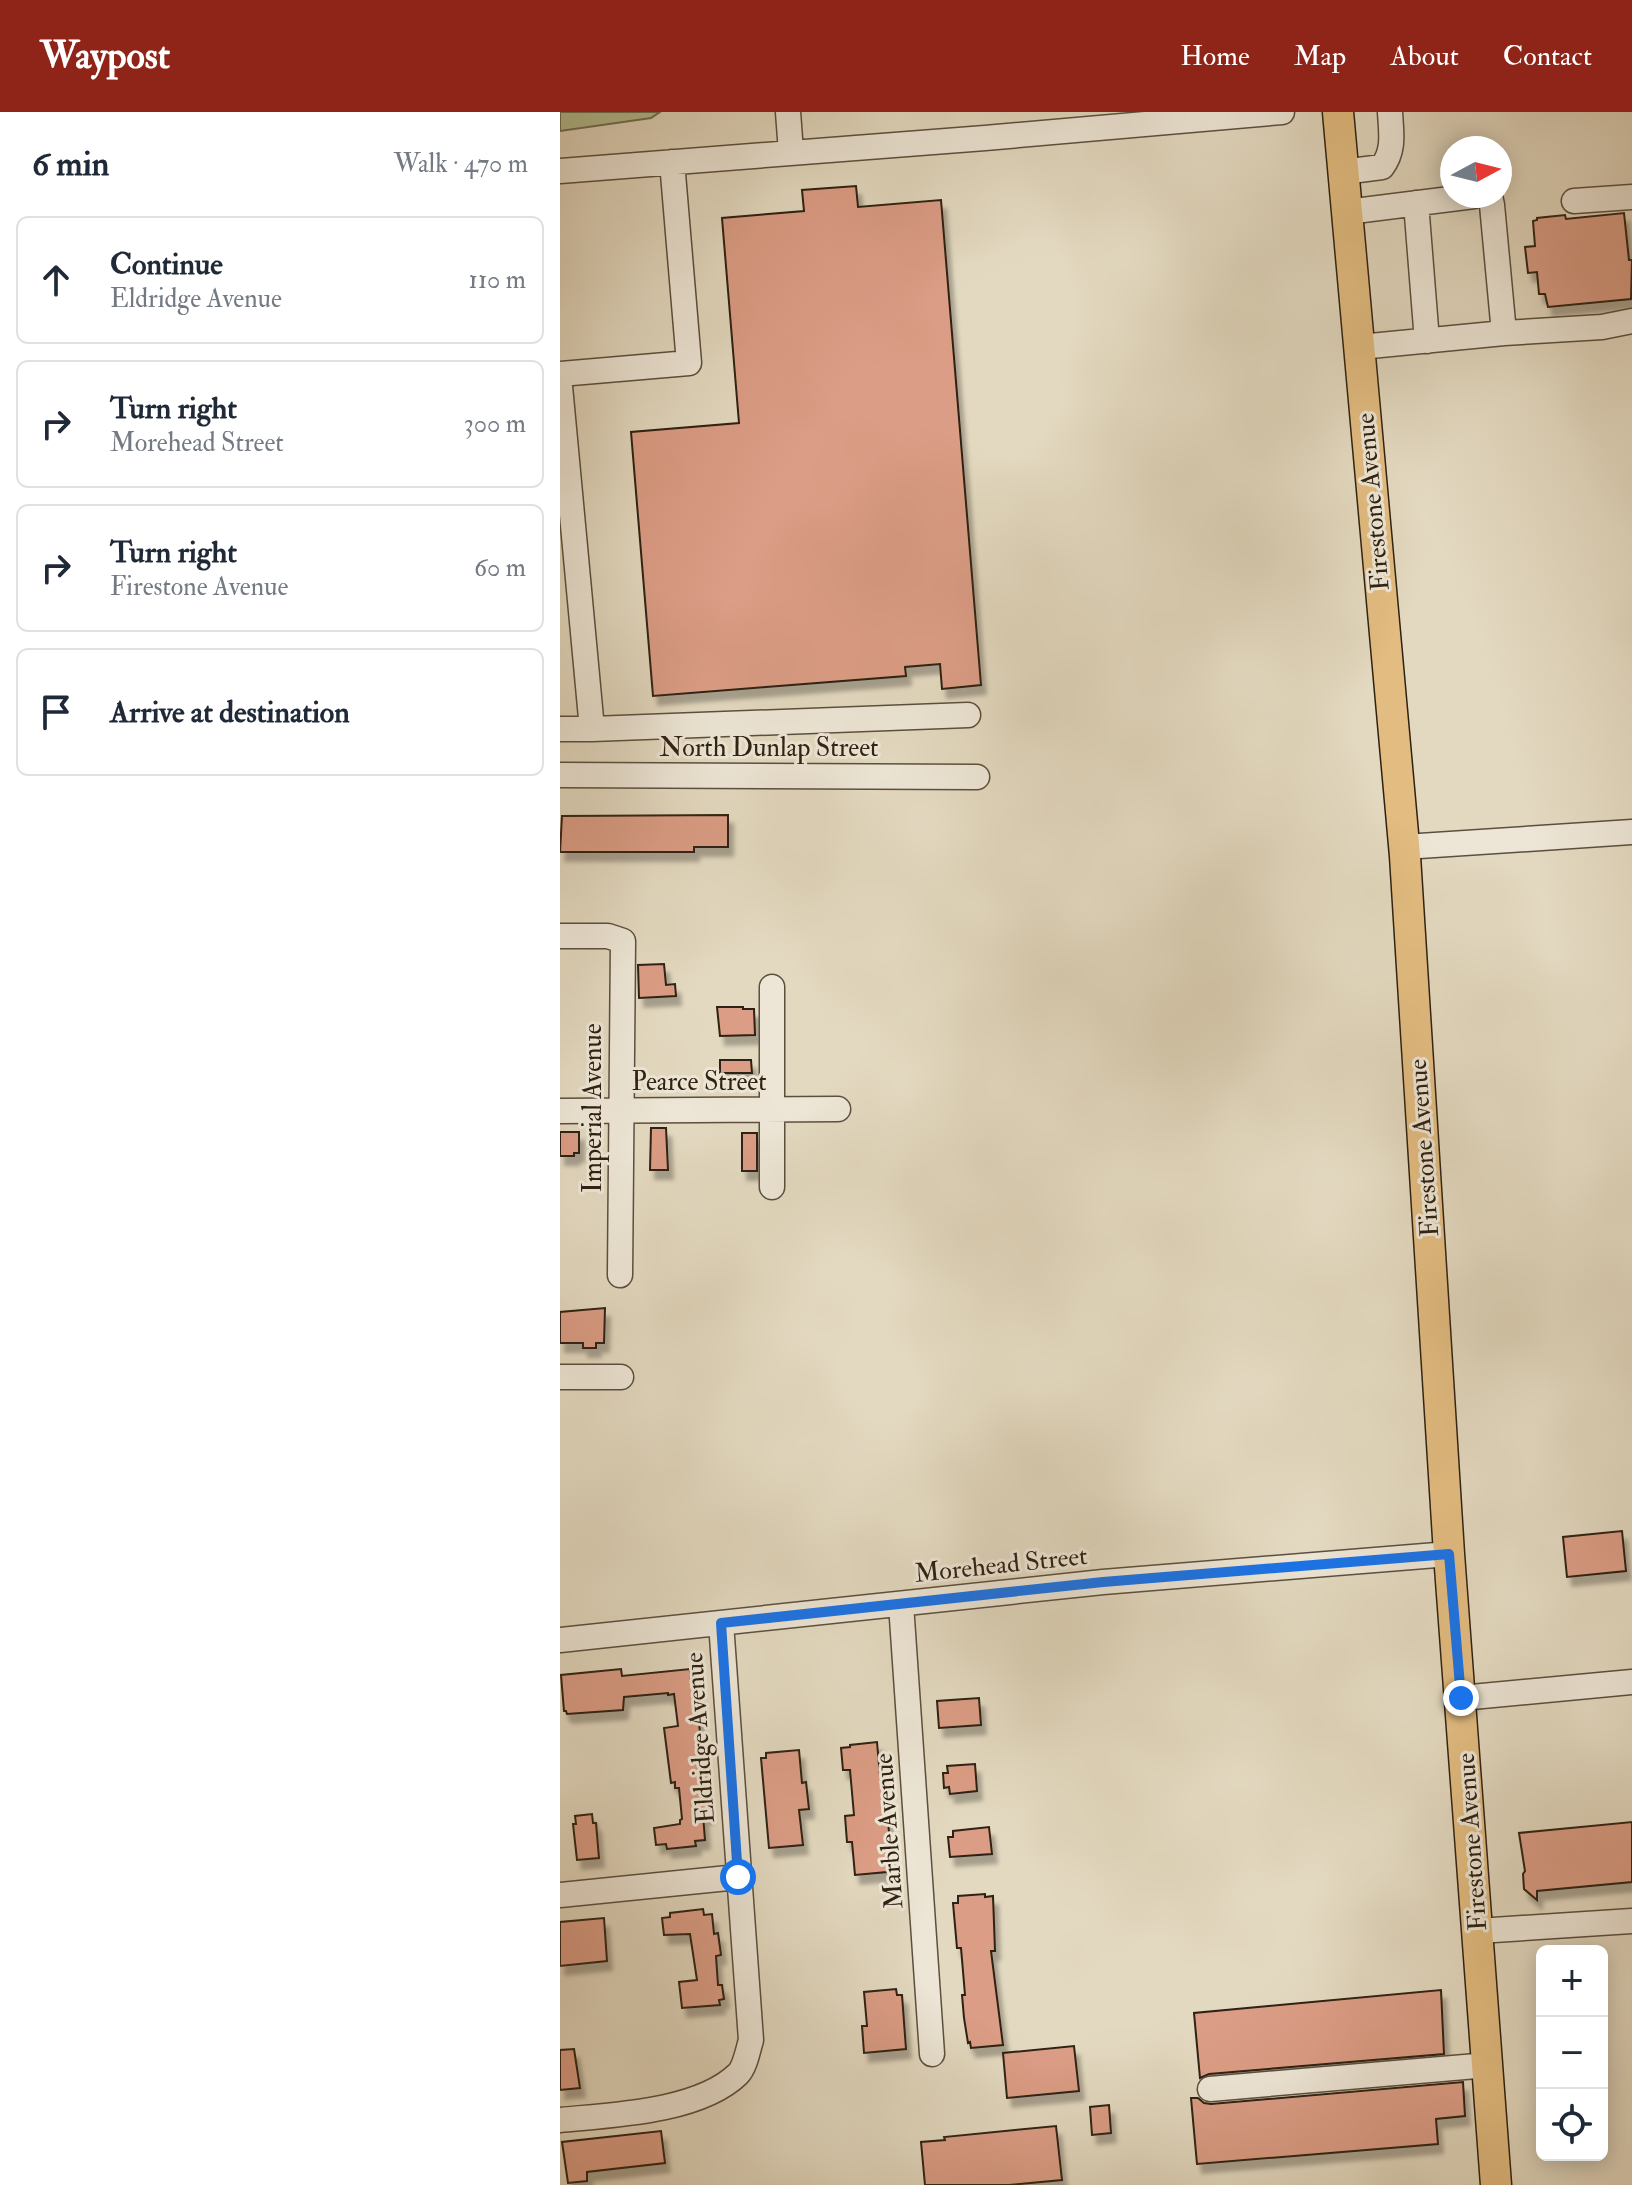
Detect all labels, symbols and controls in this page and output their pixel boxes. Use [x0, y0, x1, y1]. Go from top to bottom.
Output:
text: Waypost [40, 32, 170, 80]
text: Home [1180, 39, 1250, 74]
text: Map [1294, 39, 1346, 74]
text: About [1390, 39, 1459, 74]
text: Contact [1503, 39, 1592, 74]
north arrow [1440, 136, 1512, 208]
text: 6 min [32, 143, 109, 186]
text: Walk · 470 m [394, 148, 528, 180]
text: Continue [110, 246, 223, 283]
icon: ahead [34, 258, 78, 302]
text: 110 m [469, 264, 526, 296]
text: Eldridge Avenue [110, 283, 282, 315]
text: Turn right [110, 390, 237, 427]
icon: right [34, 402, 78, 446]
text: 300 m [464, 408, 526, 440]
street label: Firestone Avenue [1349, 412, 1397, 592]
text: Morehead Street [110, 427, 284, 459]
text: Turn right [110, 534, 237, 571]
icon: right [34, 546, 78, 590]
text: 60 m [474, 552, 526, 584]
text: Firestone Avenue [110, 571, 288, 603]
icon: arrive [34, 690, 78, 734]
text: Arrive at destination [110, 694, 350, 731]
street label: North Dunlap Street [659, 732, 879, 765]
street label: Imperial Avenue [577, 1023, 610, 1193]
street label: Firestone Avenue [1402, 1058, 1446, 1238]
street label: Pearce Street [631, 1066, 767, 1098]
street label: Morehead Street [913, 1540, 1089, 1590]
street label: Eldridge Avenue [678, 1651, 722, 1825]
route end [1443, 1680, 1479, 1716]
street label: Marble Avenue [868, 1752, 910, 1910]
street label: Firestone Avenue [1450, 1752, 1494, 1932]
route start [720, 1859, 756, 1895]
map controls [1536, 1945, 1608, 2161]
button: + [1536, 1945, 1608, 2017]
button: − [1536, 2017, 1608, 2089]
button: locate [1536, 2089, 1608, 2161]

